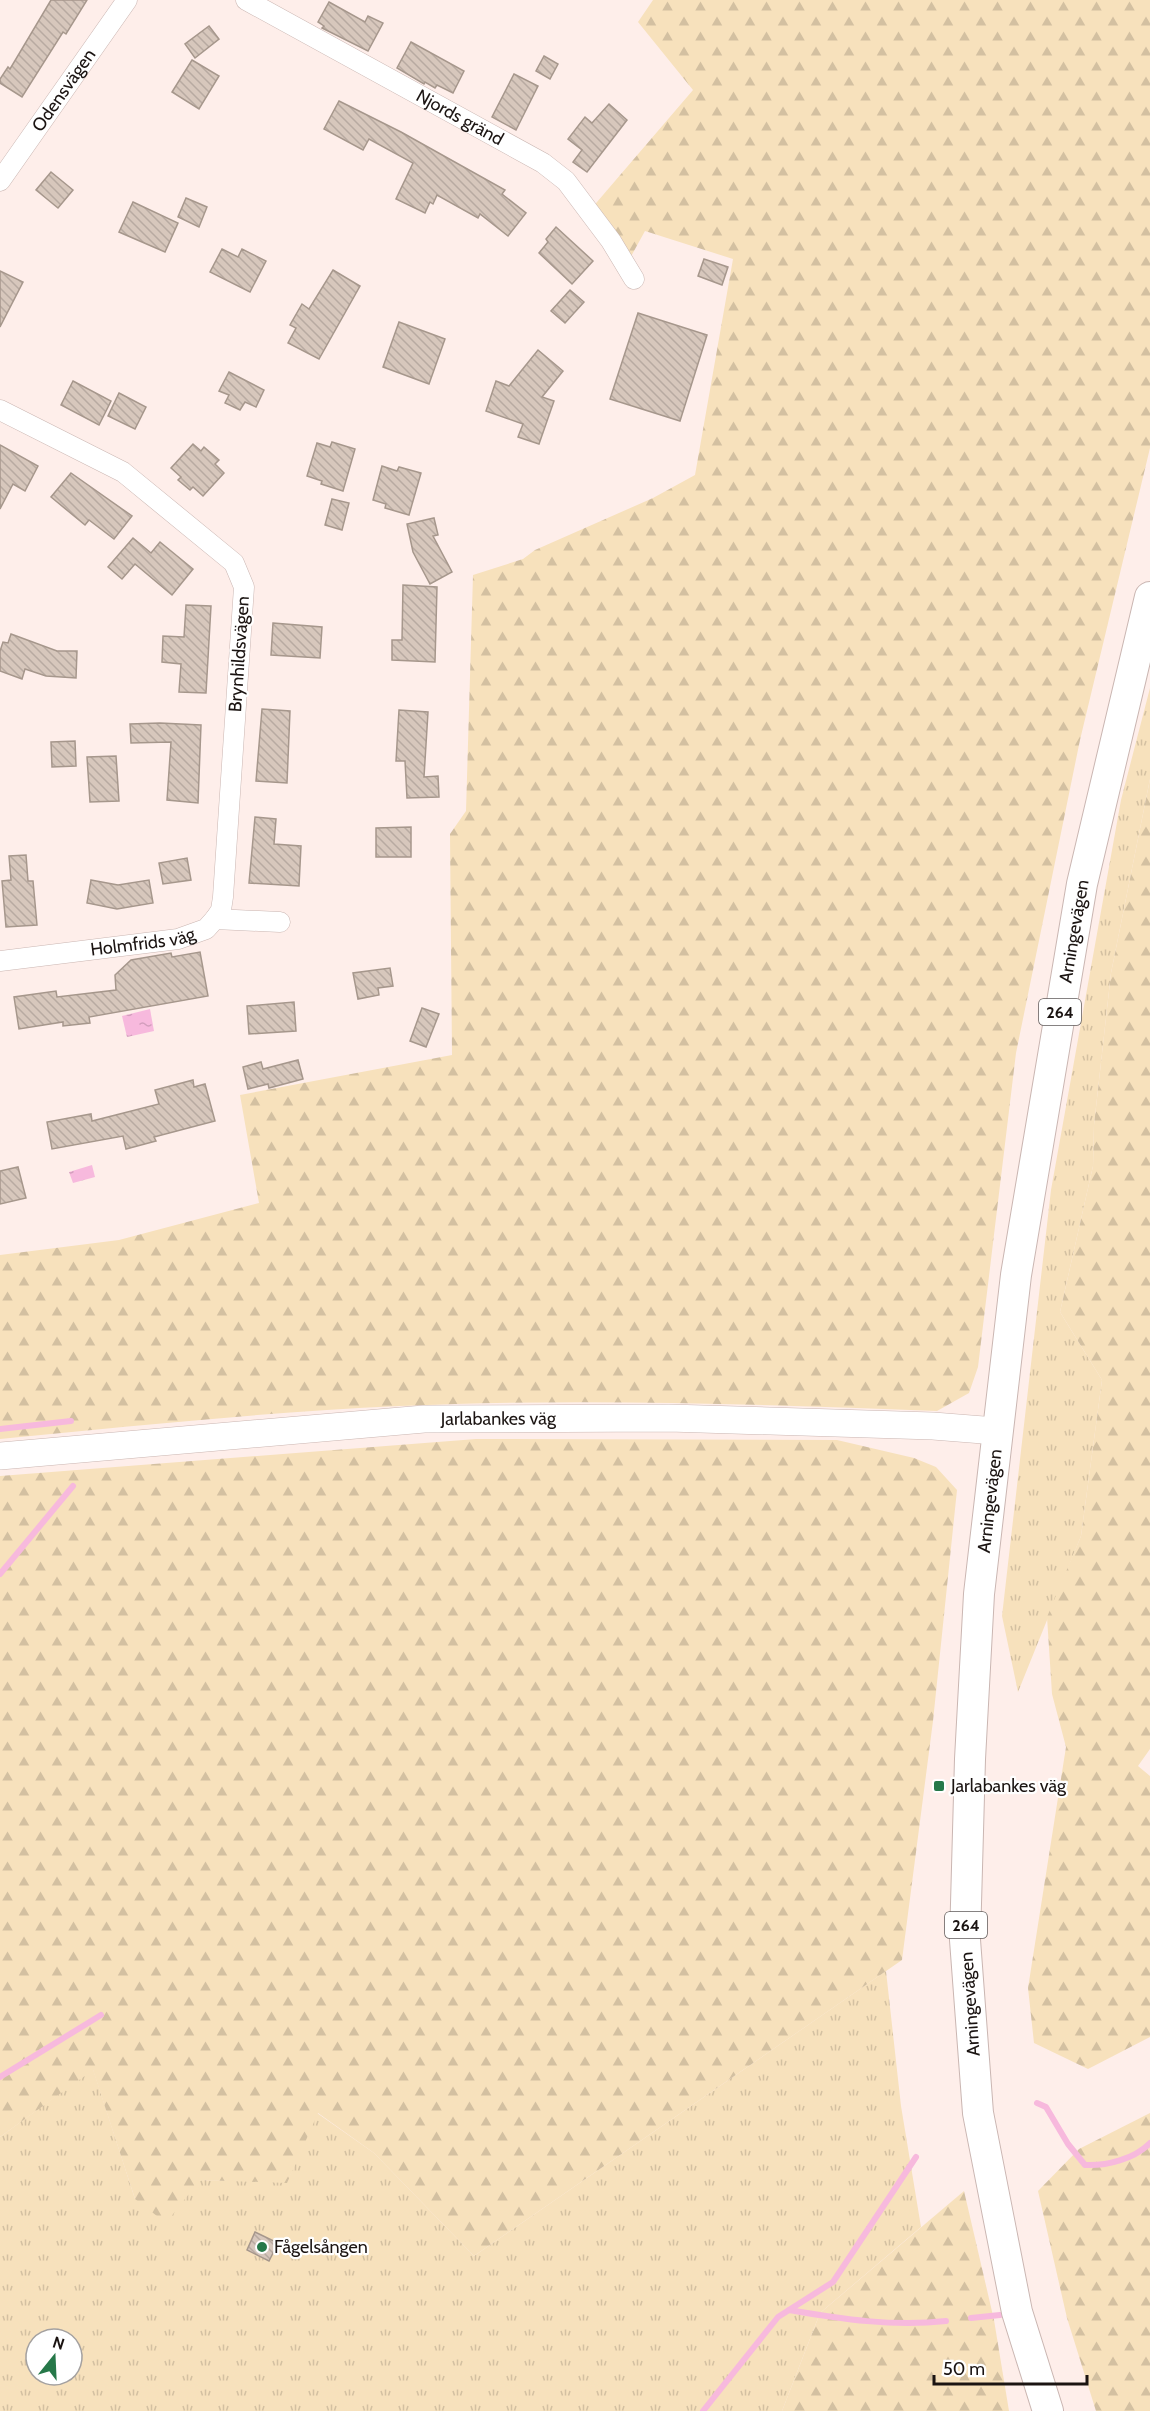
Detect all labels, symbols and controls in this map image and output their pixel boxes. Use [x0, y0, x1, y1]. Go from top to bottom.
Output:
street label: Odensvägen [27, 44, 100, 136]
street label: Njords gränd [412, 85, 507, 150]
street label: Brynhildsvägen [224, 595, 254, 713]
street label: Arningevägen [1054, 878, 1094, 985]
street label: Holmfrids väg [89, 922, 199, 961]
road number: 264 [1039, 999, 1081, 1025]
street label: Jarlabankes väg [440, 1407, 557, 1430]
street label: Arningevägen [973, 1448, 1007, 1554]
place label: Jarlabankes väg [950, 1775, 1067, 1797]
marker: Jarlabankes väg [932, 1779, 946, 1793]
road number: 264 [945, 1912, 987, 1938]
street label: Arningevägen [955, 1951, 985, 2057]
place label: Fågelsången [274, 2236, 368, 2258]
marker: Fågelsången [255, 2240, 269, 2254]
north arrow [24, 2327, 84, 2387]
text: N [50, 2332, 67, 2354]
scale bar [934, 2348, 1087, 2386]
text: 50 m [943, 2358, 985, 2380]

